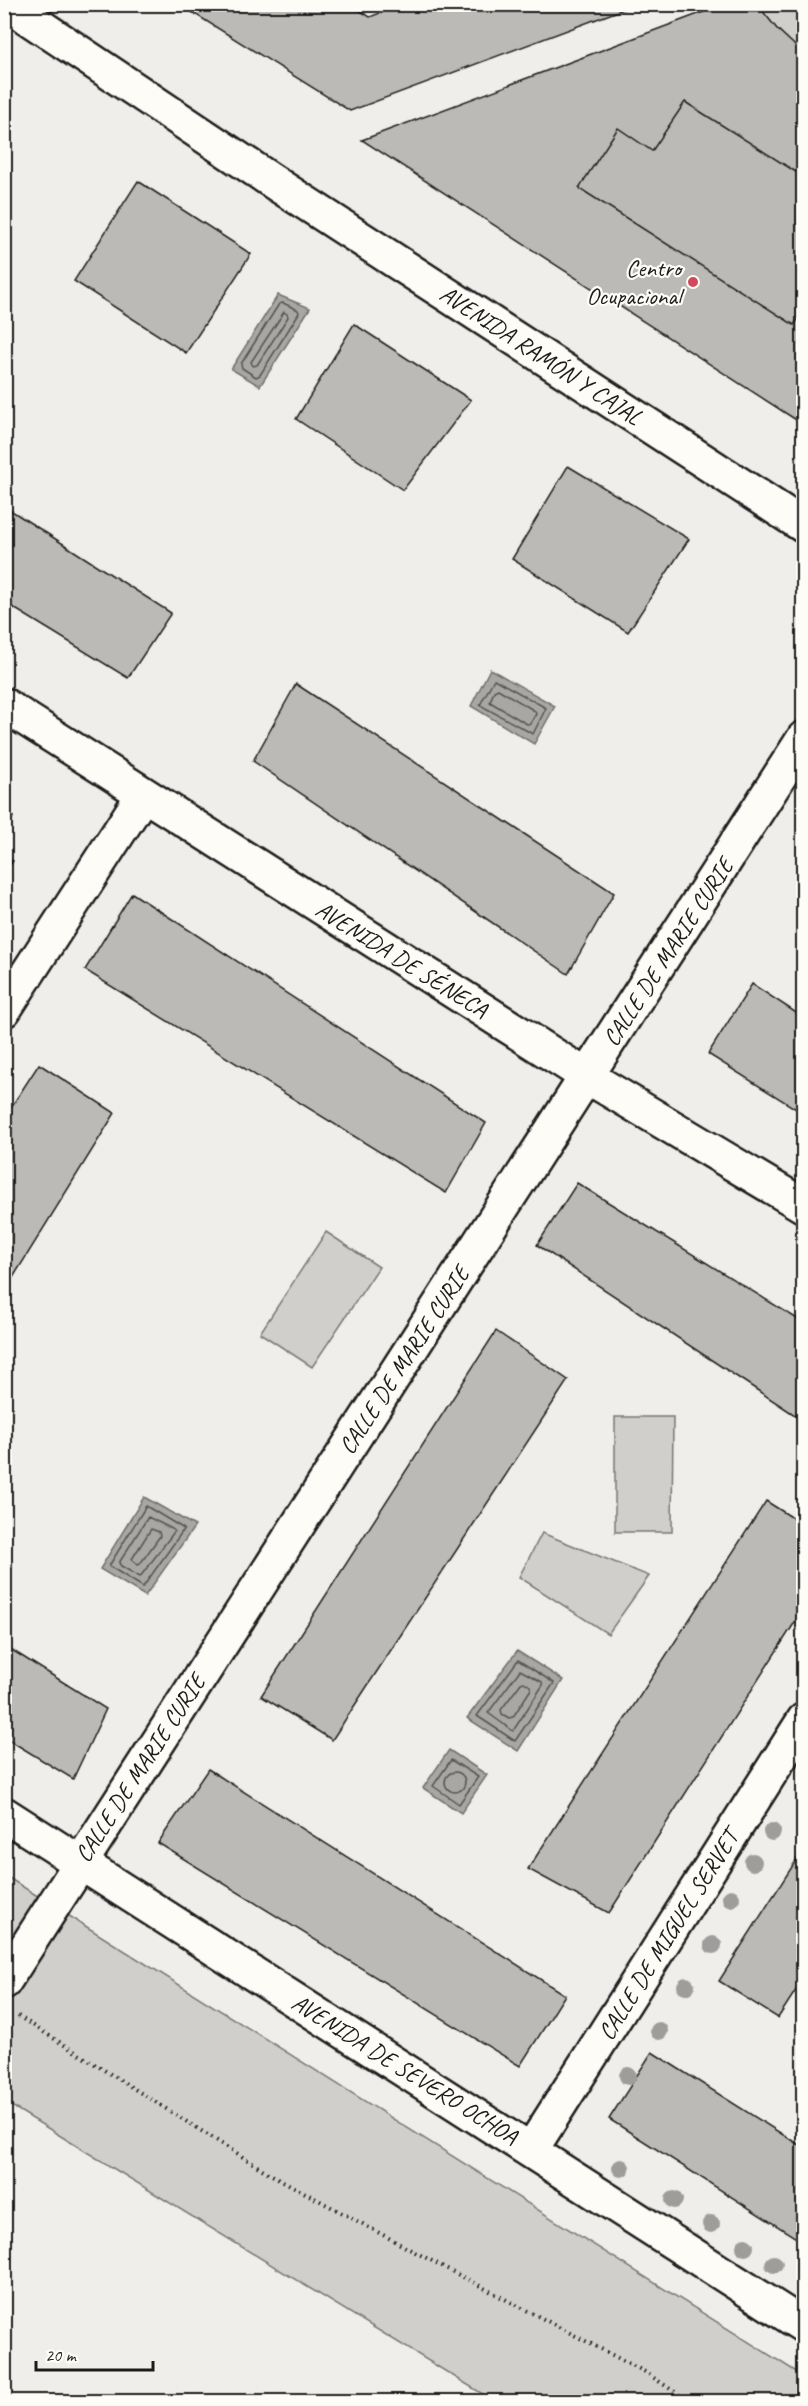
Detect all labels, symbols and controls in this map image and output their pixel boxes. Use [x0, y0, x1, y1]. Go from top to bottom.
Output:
place label: Centro Ocupacional [587, 253, 685, 311]
marker: Centro Ocupacional [686, 275, 700, 289]
street label: AVENIDA RAMÓN Y CAJAL [435, 279, 648, 432]
street label: CALLE DE MARIE CURIE [596, 850, 742, 1052]
street label: AVENIDA DE SÉNECA [310, 894, 494, 1025]
street label: CALLE DE MARIE CURIE [332, 1258, 478, 1460]
street label: CALLE DE MARIE CURIE [68, 1666, 214, 1868]
street label: CALLE DE MIGUEL SERVET [591, 1819, 748, 2045]
street label: AVENIDA DE SEVERO OCHOA [286, 1987, 524, 2151]
scale bar [36, 2334, 153, 2372]
text: 20 m [45, 2344, 78, 2366]

